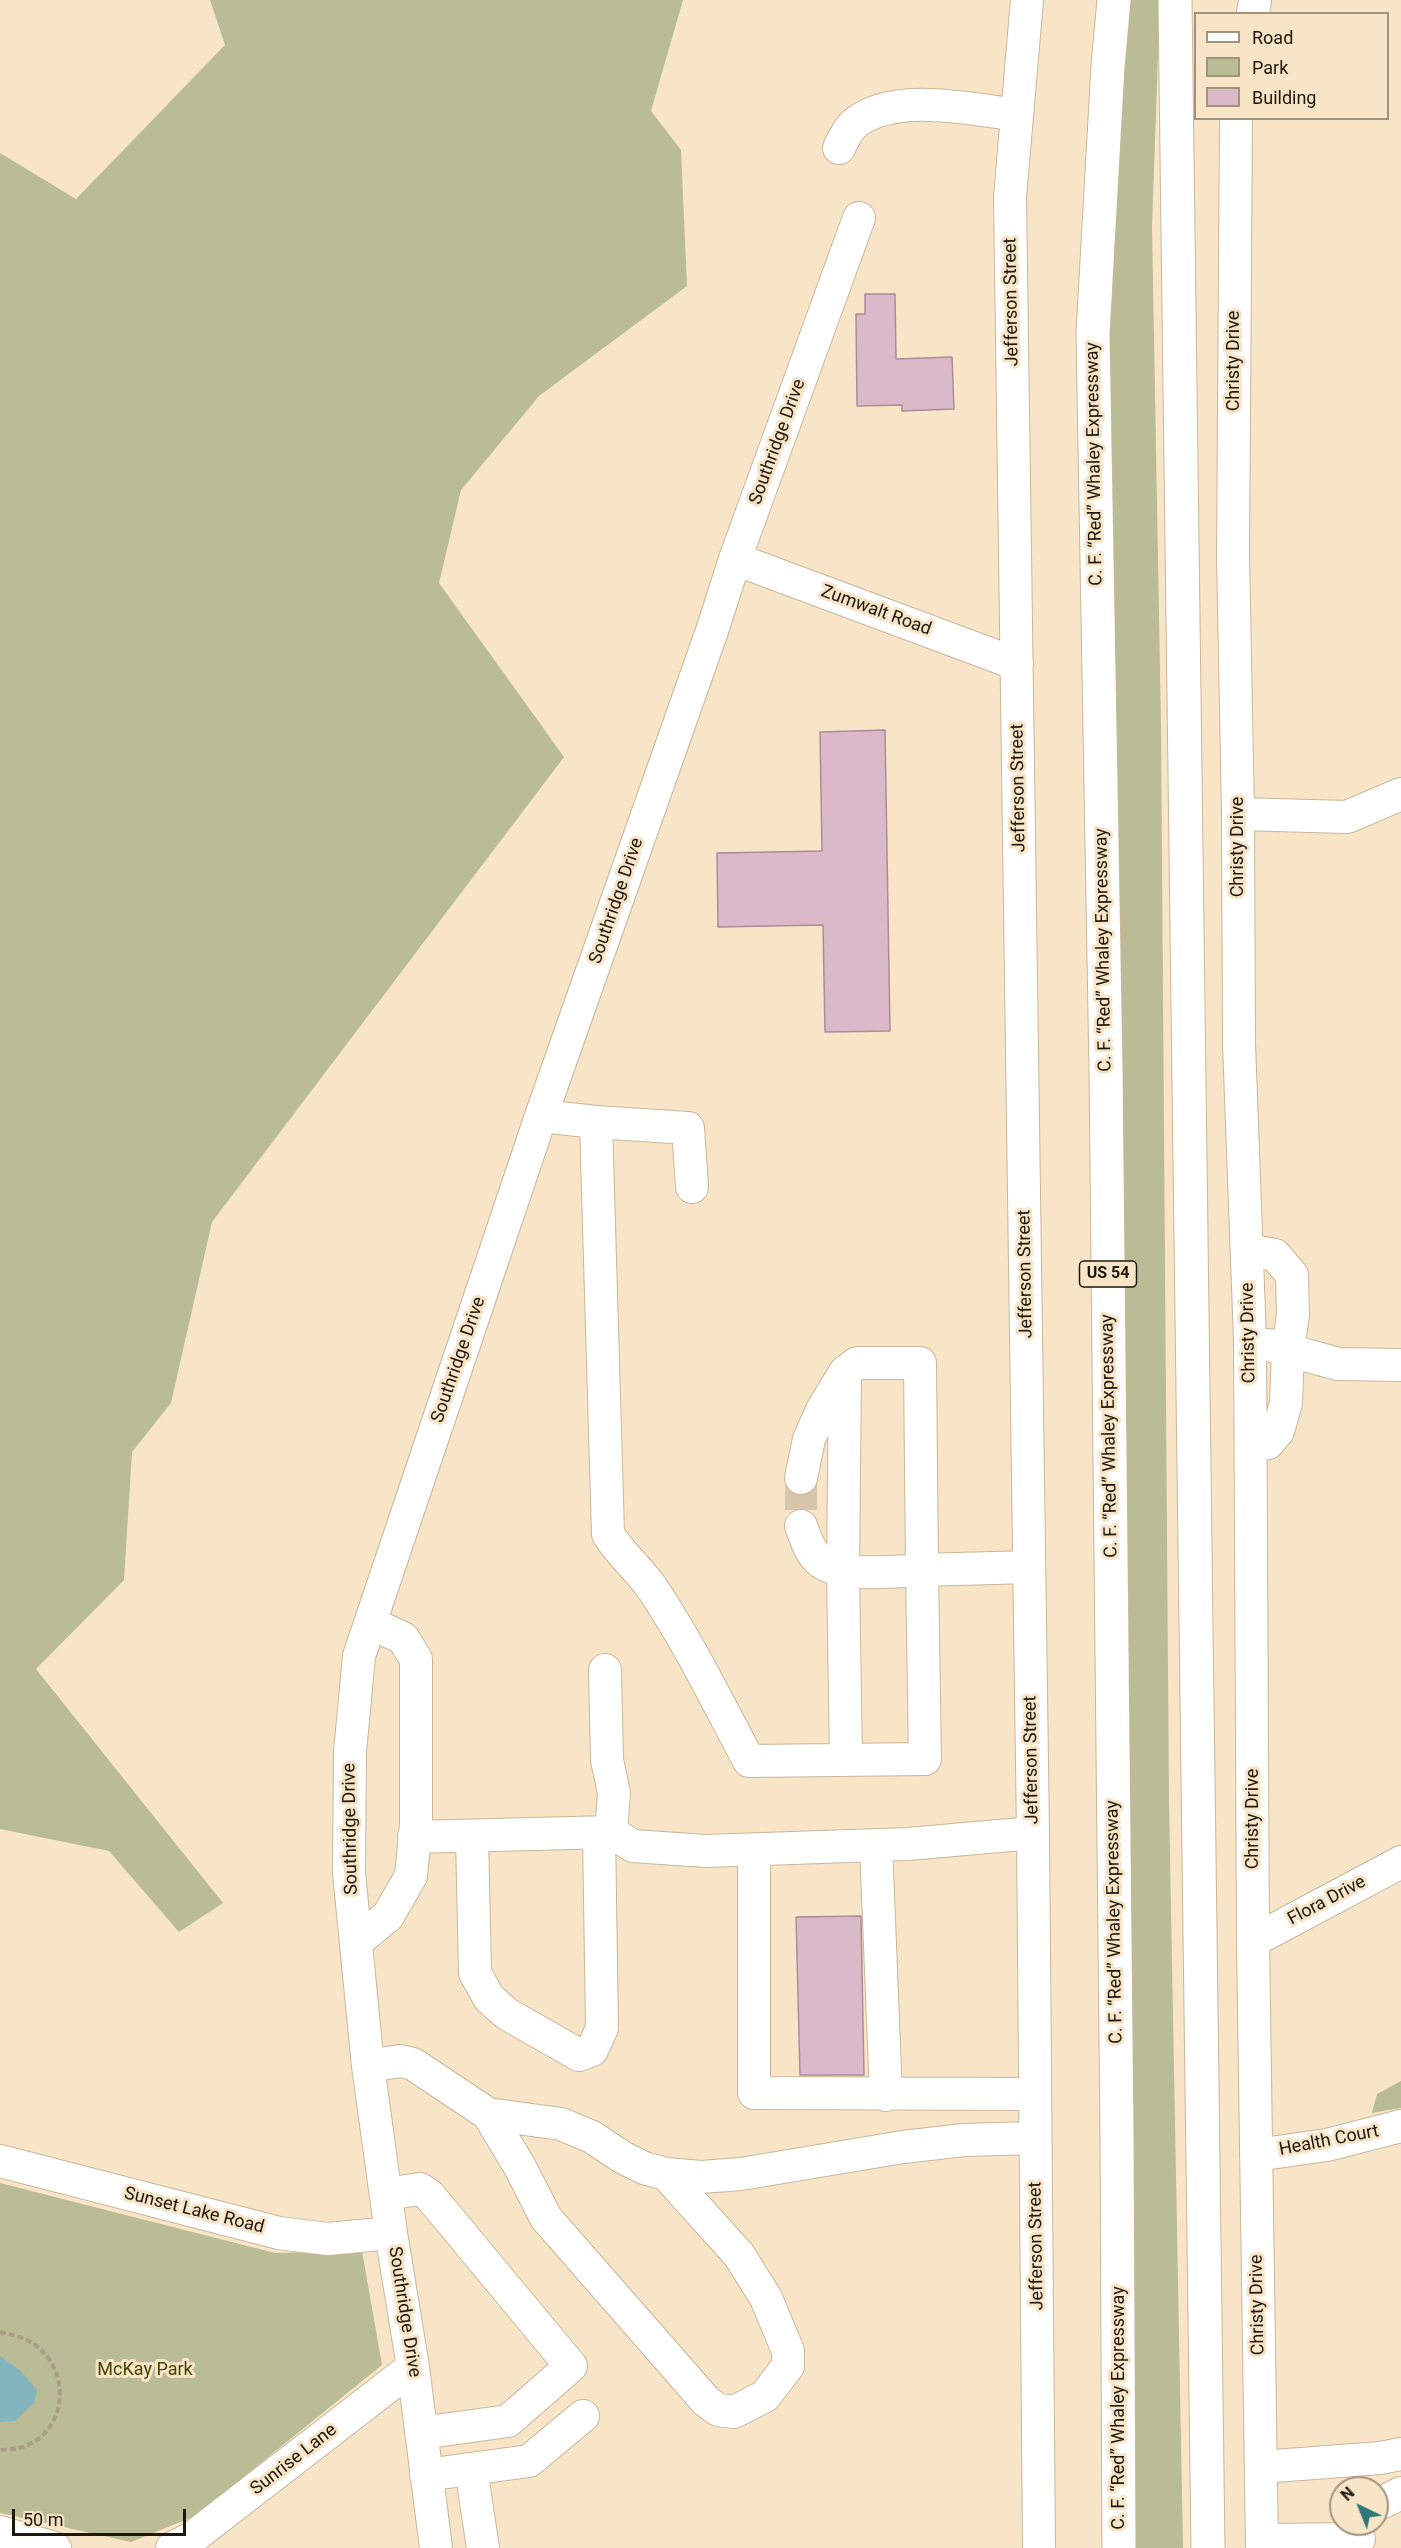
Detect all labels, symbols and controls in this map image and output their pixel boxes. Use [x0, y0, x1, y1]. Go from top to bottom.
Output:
legend [1194, 12, 1389, 120]
text: Road [1252, 27, 1293, 48]
text: Park [1252, 57, 1288, 78]
text: Building [1252, 87, 1316, 108]
street label: Jefferson Street [1000, 237, 1024, 367]
street label: Christy Drive [1223, 311, 1245, 411]
street label: C. F. “Red” Whaley Expressway [1082, 342, 1108, 586]
street label: Southridge Drive [745, 376, 811, 508]
street label: Zumwalt Road [818, 581, 934, 641]
street label: Jefferson Street [1007, 723, 1031, 853]
street label: Christy Drive [1227, 797, 1249, 897]
street label: C. F. “Red” Whaley Expressway [1091, 828, 1117, 1072]
street label: Southridge Drive [585, 835, 649, 967]
street label: Jefferson Street [1014, 1209, 1038, 1339]
road number: US 54 [1080, 1261, 1136, 1287]
street label: Christy Drive [1237, 1282, 1261, 1384]
street label: Southridge Drive [427, 1294, 491, 1426]
street label: C. F. “Red” Whaley Expressway [1097, 1314, 1123, 1558]
street label: Jefferson Street [1020, 1695, 1044, 1825]
street label: Southridge Drive [339, 1763, 363, 1895]
street label: Christy Drive [1242, 1769, 1264, 1869]
street label: C. F. “Red” Whaley Expressway [1102, 1800, 1128, 2044]
street label: Flora Drive [1284, 1872, 1370, 1930]
street label: Health Court [1277, 2121, 1381, 2161]
street label: Jefferson Street [1025, 2181, 1049, 2311]
street label: Sunset Lake Road [122, 2183, 266, 2239]
street label: Southridge Drive [383, 2245, 425, 2379]
street label: Christy Drive [1246, 2254, 1270, 2356]
street label: C. F. “Red” Whaley Expressway [1108, 2286, 1130, 2530]
park label: McKay Park [97, 2359, 193, 2381]
street label: Sunrise Lane [247, 2420, 341, 2500]
north arrow [1329, 2476, 1389, 2536]
text: N [1337, 2483, 1358, 2505]
scale bar [15, 2497, 189, 2535]
text: 50 m [23, 2509, 63, 2530]

